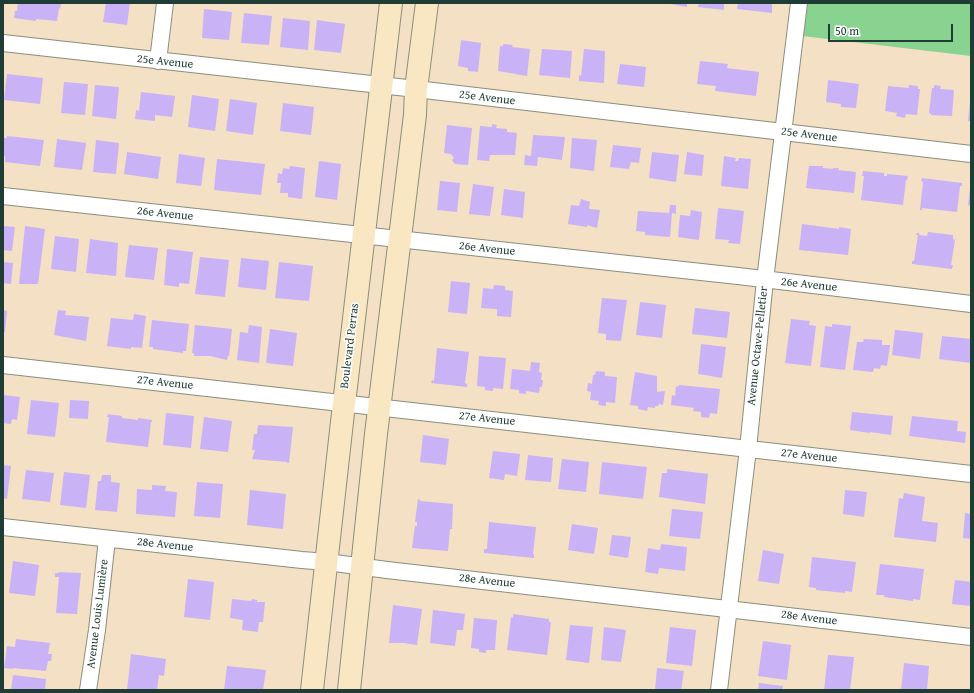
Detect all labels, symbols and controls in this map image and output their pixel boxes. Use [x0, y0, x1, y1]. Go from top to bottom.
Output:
scale bar [830, 16, 955, 42]
text: 50 m [835, 22, 859, 39]
street label: 25e Avenue [136, 52, 194, 72]
street label: 25e Avenue [458, 87, 516, 109]
street label: 25e Avenue [780, 124, 838, 146]
street label: 26e Avenue [136, 204, 194, 224]
street label: 26e Avenue [458, 239, 516, 259]
street label: 26e Avenue [780, 275, 838, 295]
street label: Avenue Octave-Pelletier [745, 286, 771, 406]
street label: Boulevard Perras [338, 302, 362, 390]
street label: 27e Avenue [136, 373, 194, 393]
street label: 27e Avenue [458, 409, 516, 429]
street label: 27e Avenue [780, 446, 838, 466]
street label: 28e Avenue [136, 535, 194, 555]
street label: Avenue Louis Lumière [84, 558, 112, 670]
street label: 28e Avenue [458, 571, 516, 591]
street label: 28e Avenue [780, 607, 838, 629]

